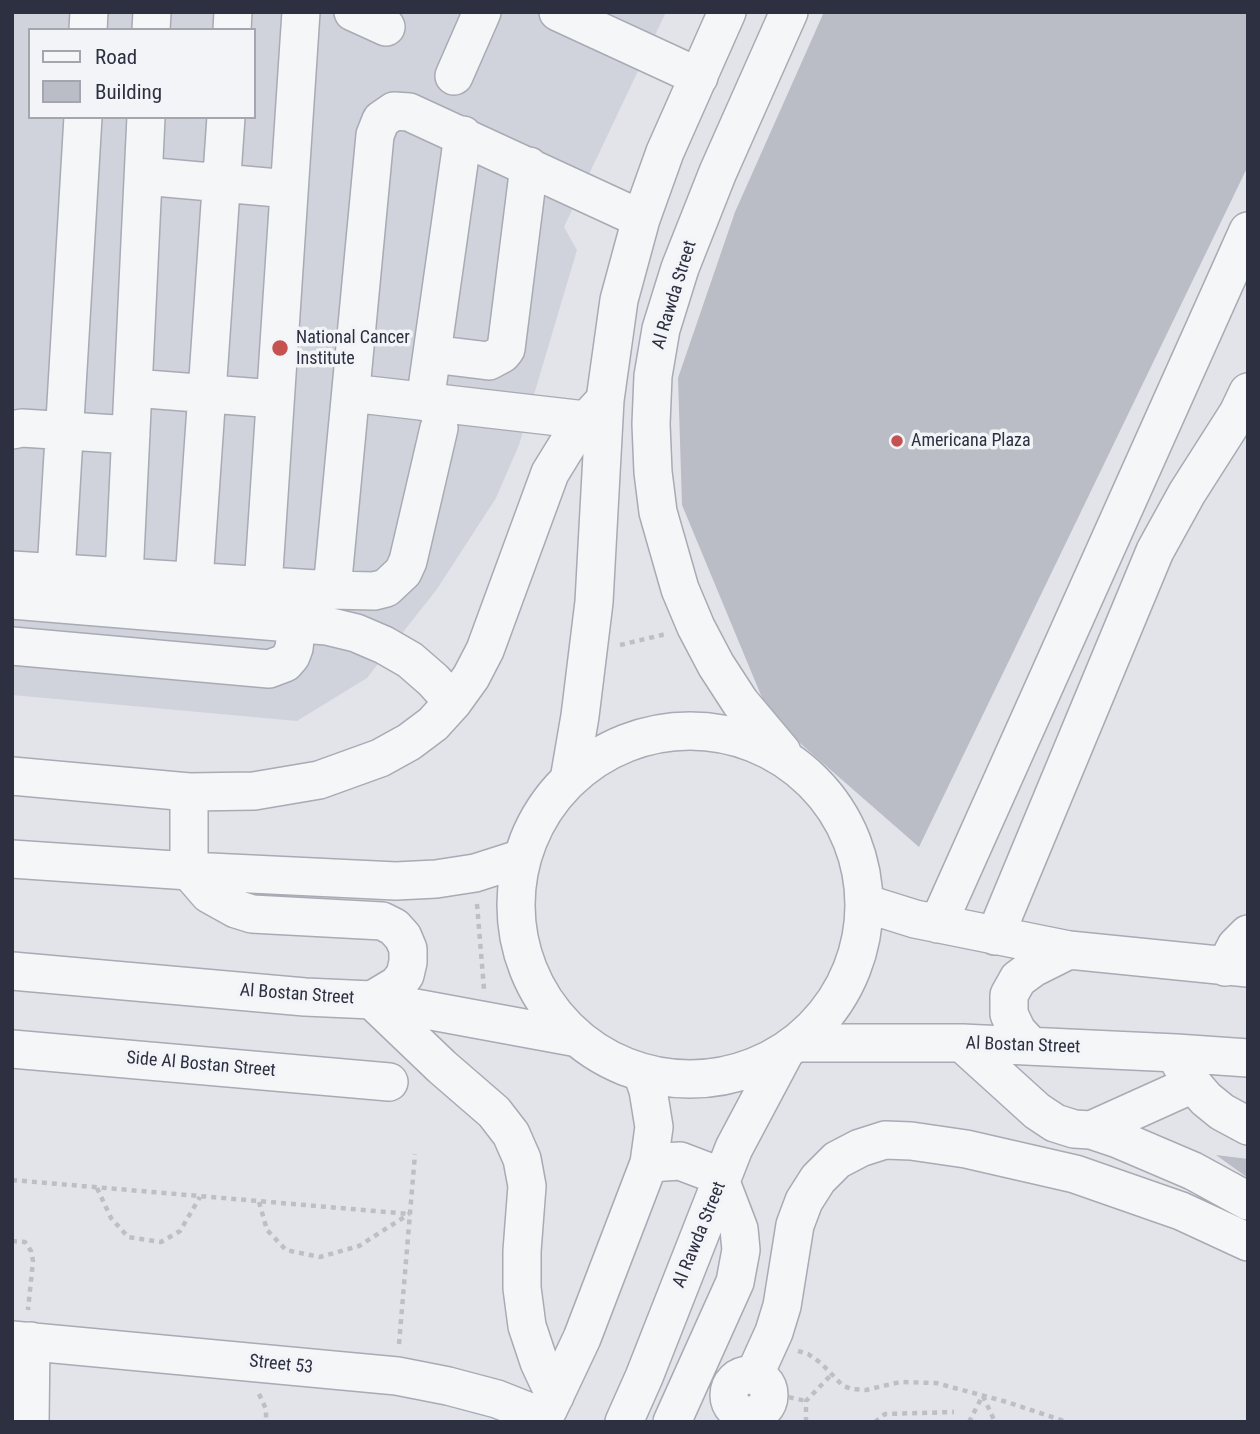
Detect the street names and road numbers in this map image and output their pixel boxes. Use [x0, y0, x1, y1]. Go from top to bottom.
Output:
street label: Al Rawda Street [648, 238, 702, 352]
street label: Al Bostan Street [239, 980, 355, 1010]
street label: Al Bostan Street [965, 1033, 1081, 1059]
street label: Side Al Bostan Street [126, 1048, 276, 1082]
street label: Al Rawda Street [669, 1179, 731, 1291]
street label: Street 53 [248, 1351, 314, 1379]

